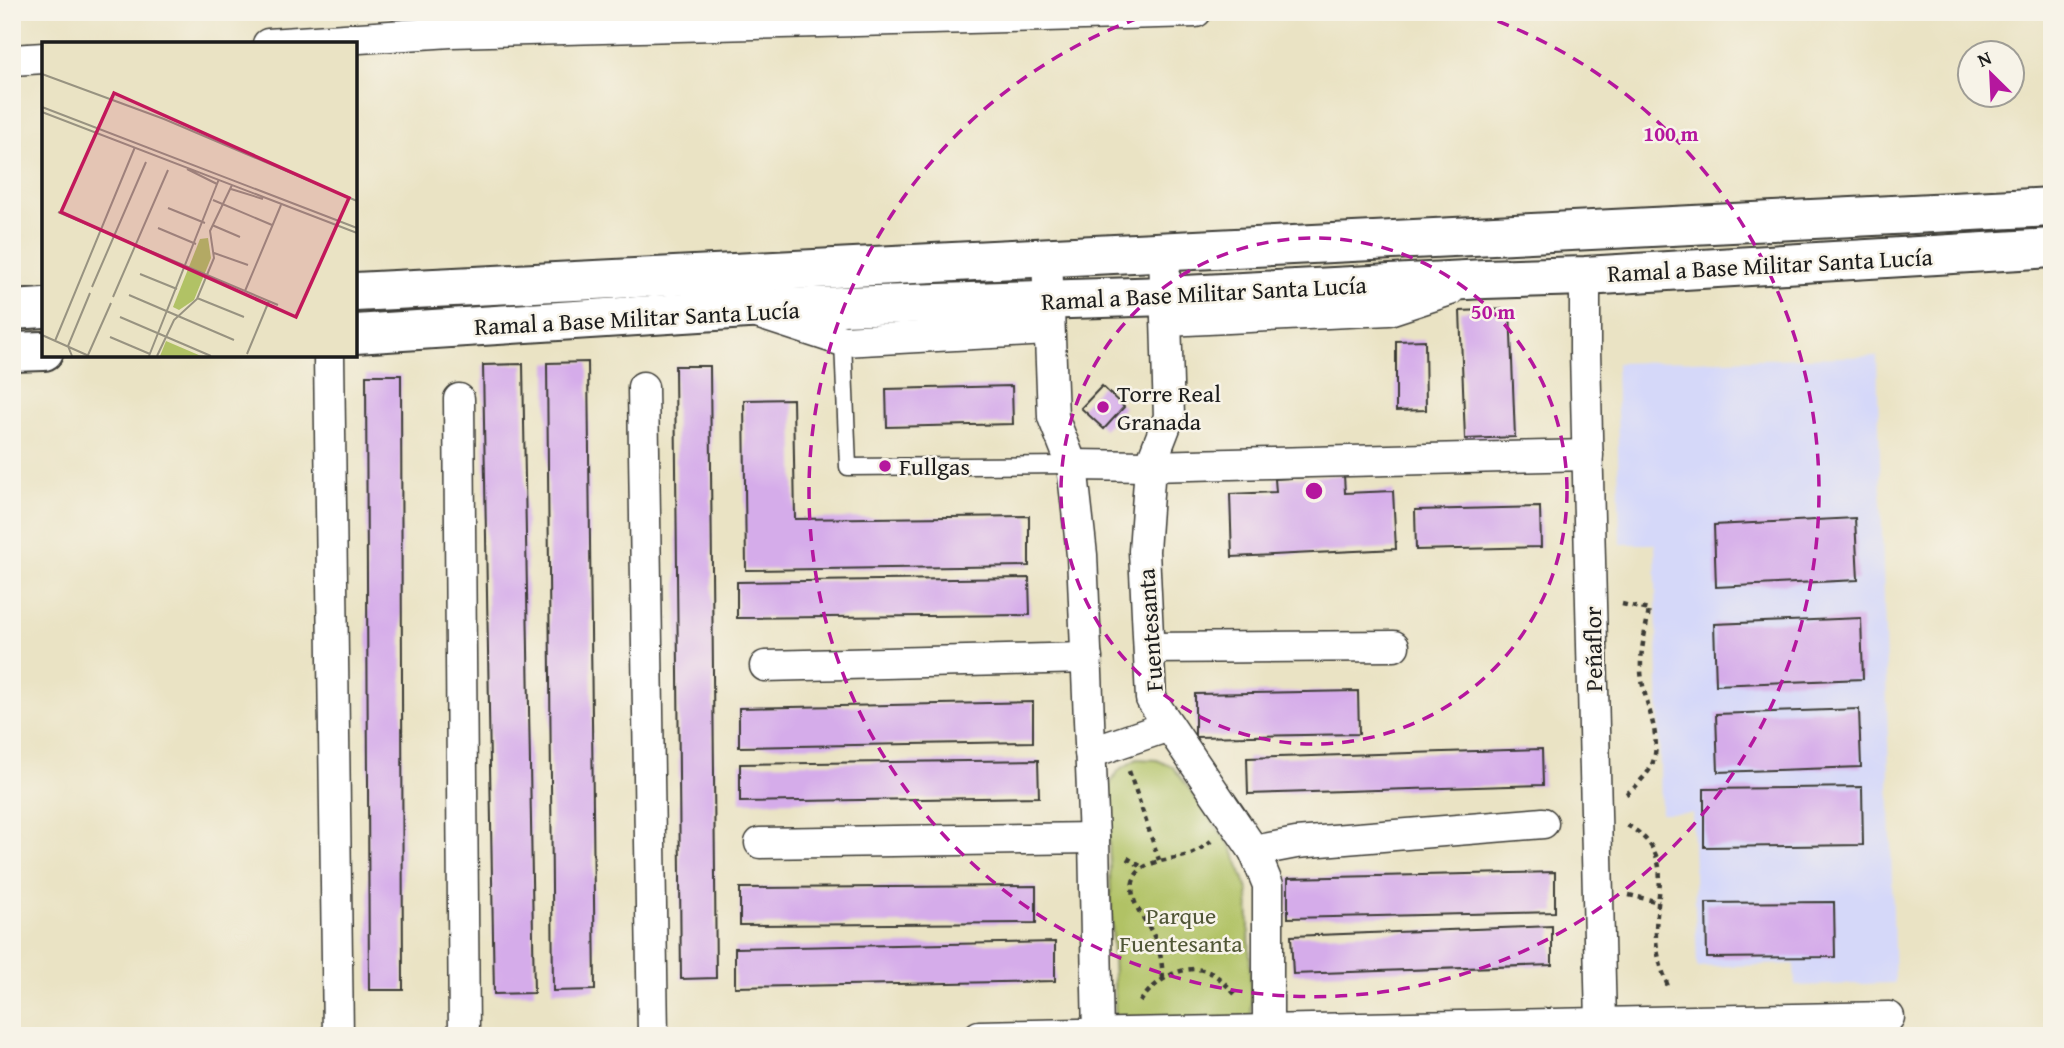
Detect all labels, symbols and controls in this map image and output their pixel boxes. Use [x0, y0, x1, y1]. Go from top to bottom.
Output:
north arrow [1955, 38, 2025, 108]
inset map [42, 42, 357, 357]
text: N [1973, 43, 1996, 74]
text: 100 m [1643, 118, 1699, 149]
street label: Ramal a Base Militar Santa Lucía [1606, 239, 1934, 291]
street label: Ramal a Base Militar Santa Lucía [1040, 267, 1368, 319]
street label: Ramal a Base Militar Santa Lucía [473, 292, 801, 344]
text: 50 m [1471, 296, 1515, 327]
place label: Torre Real Granada [1117, 376, 1221, 439]
marker: Torre Real Granada [1095, 399, 1111, 415]
place label: Fullgas [899, 449, 970, 484]
marker: Fullgas [877, 458, 893, 474]
centre of rings [1302, 479, 1326, 503]
street label: Fuentesanta [1128, 567, 1172, 693]
street label: Peñaflor [1575, 606, 1611, 692]
park label: Parque Fuentesanta [1119, 898, 1243, 961]

